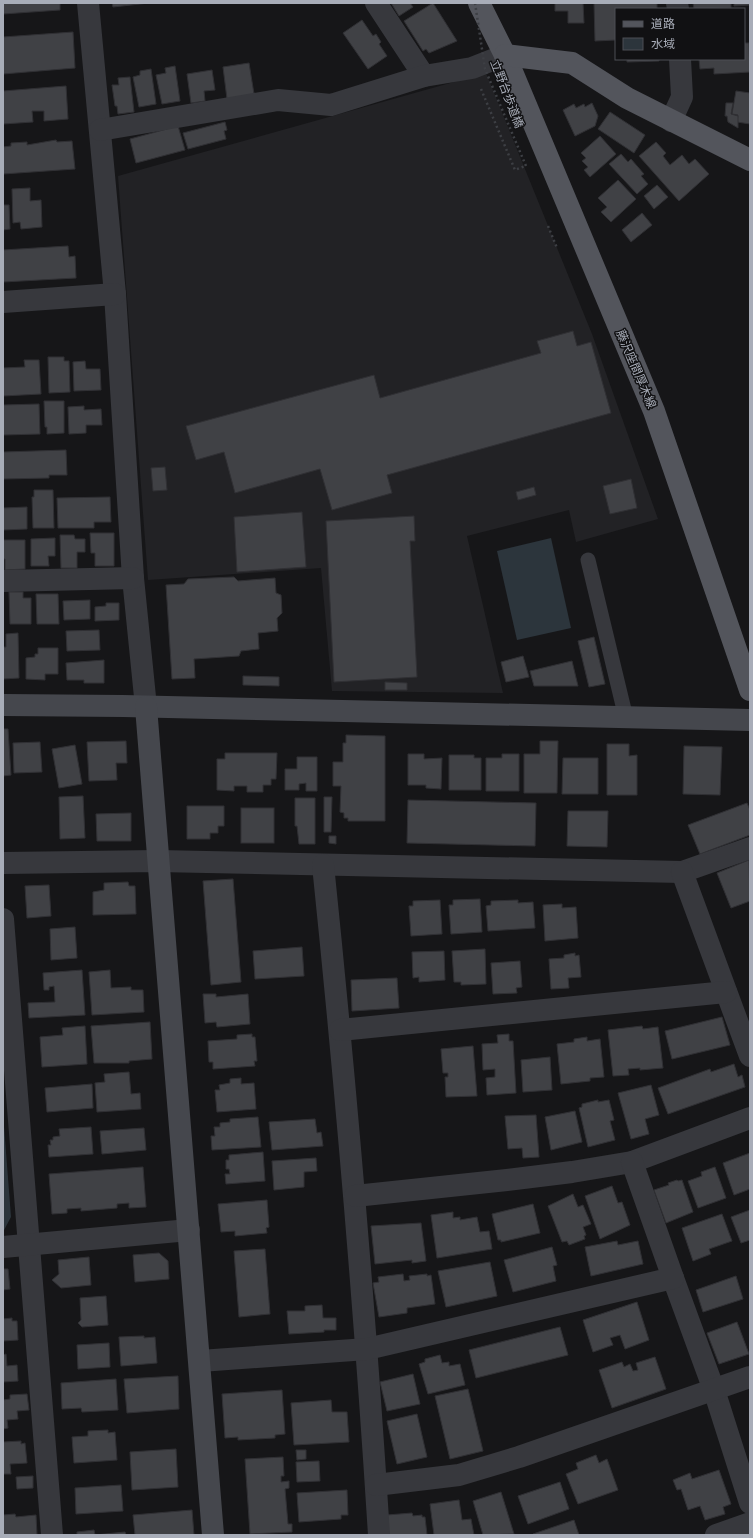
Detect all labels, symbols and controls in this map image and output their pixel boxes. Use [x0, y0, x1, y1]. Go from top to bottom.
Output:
legend [615, 8, 745, 60]
text: 道路 [651, 17, 675, 31]
text: 水域 [651, 37, 675, 51]
street label: 立野台歩道橋 [488, 58, 526, 130]
street label: 藤沢座間厚木線 [613, 328, 659, 410]

